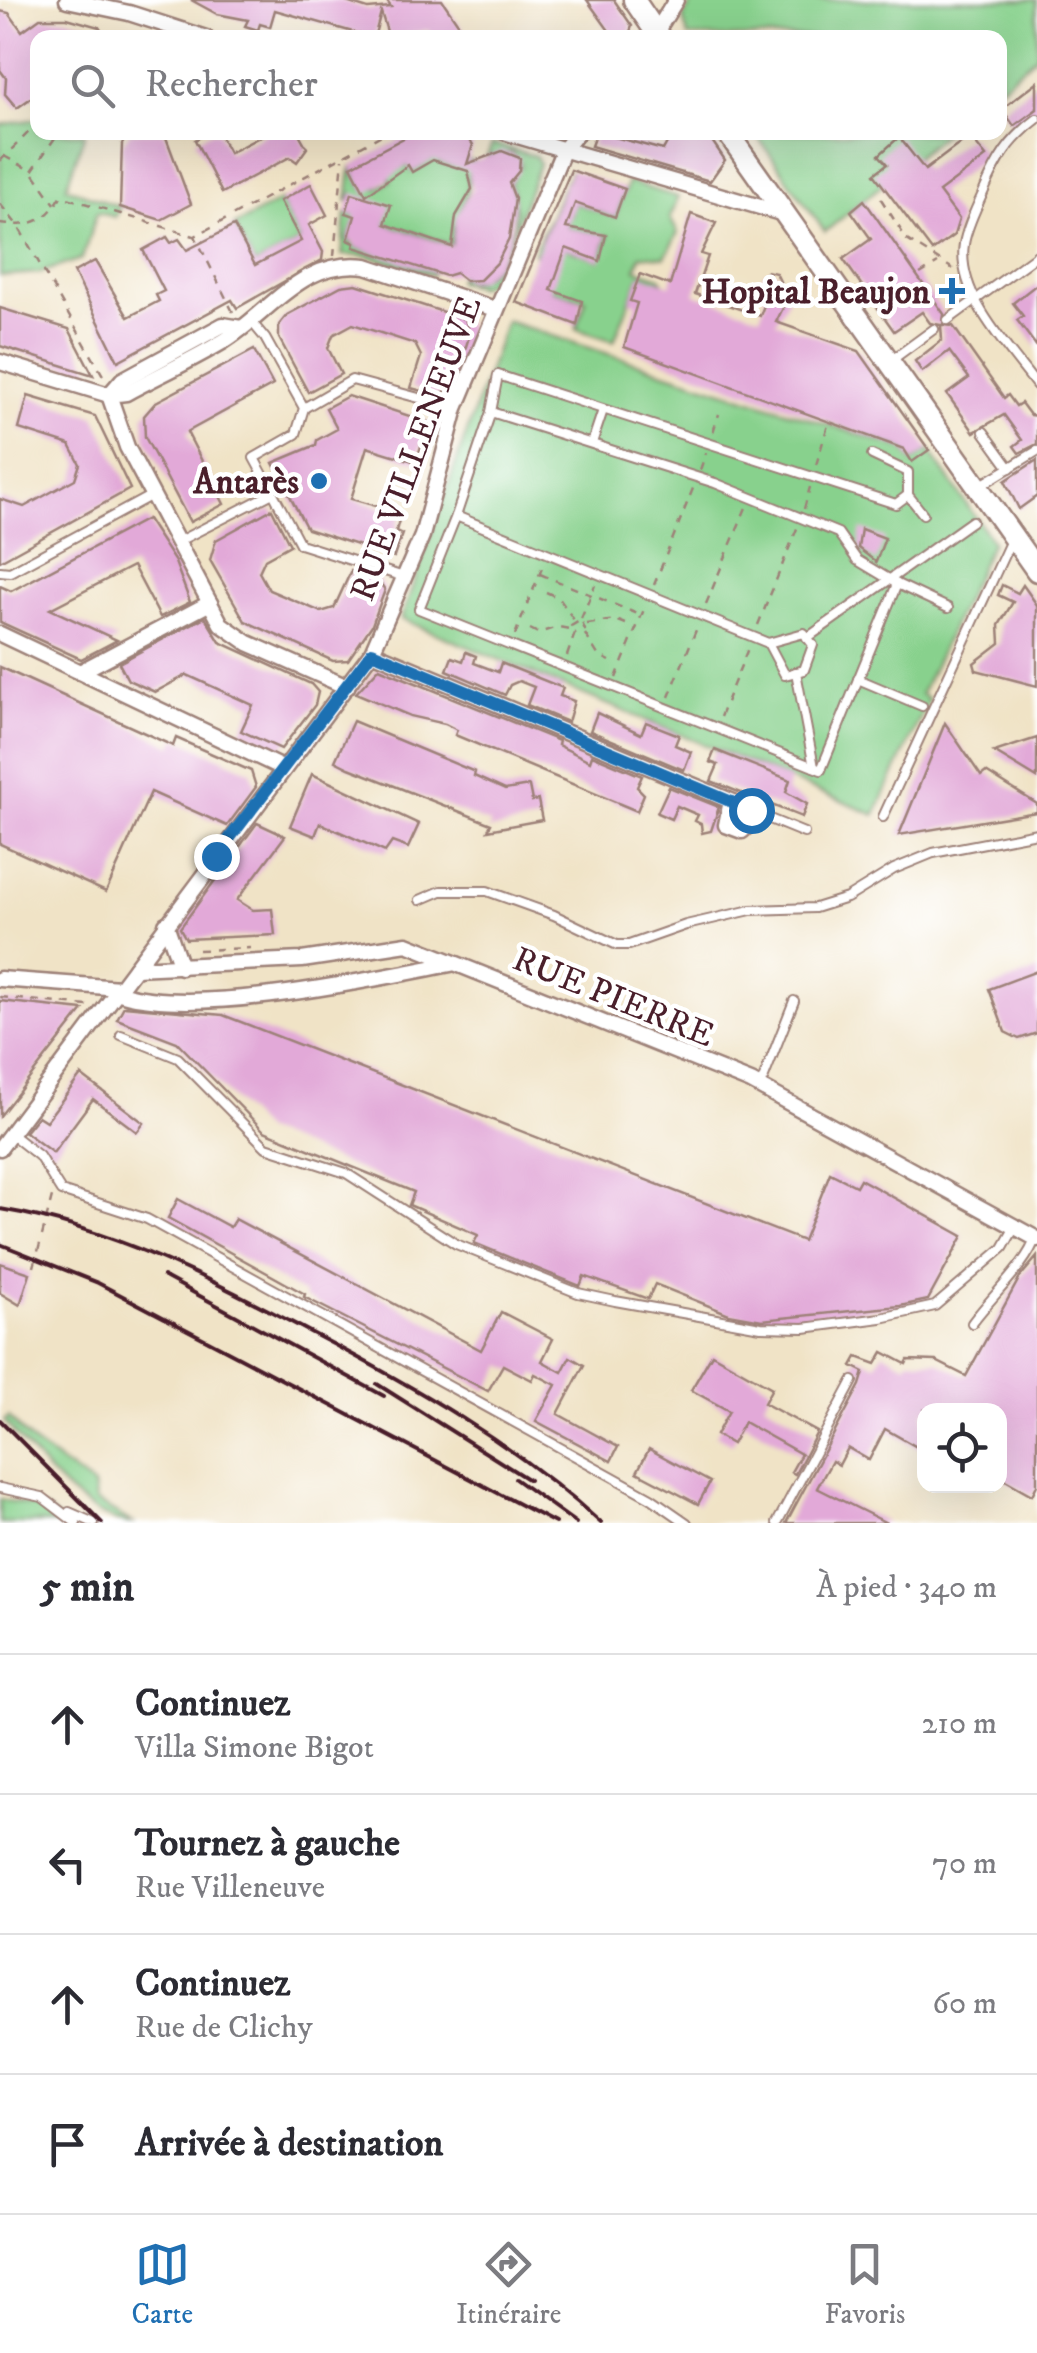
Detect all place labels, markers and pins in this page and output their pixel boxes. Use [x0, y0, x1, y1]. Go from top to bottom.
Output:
place label: Hopital Beaujon [701, 271, 931, 315]
marker: Hopital Beaujon [939, 278, 965, 304]
place label: Antarès [192, 461, 299, 505]
marker: Antarès [308, 470, 330, 492]

